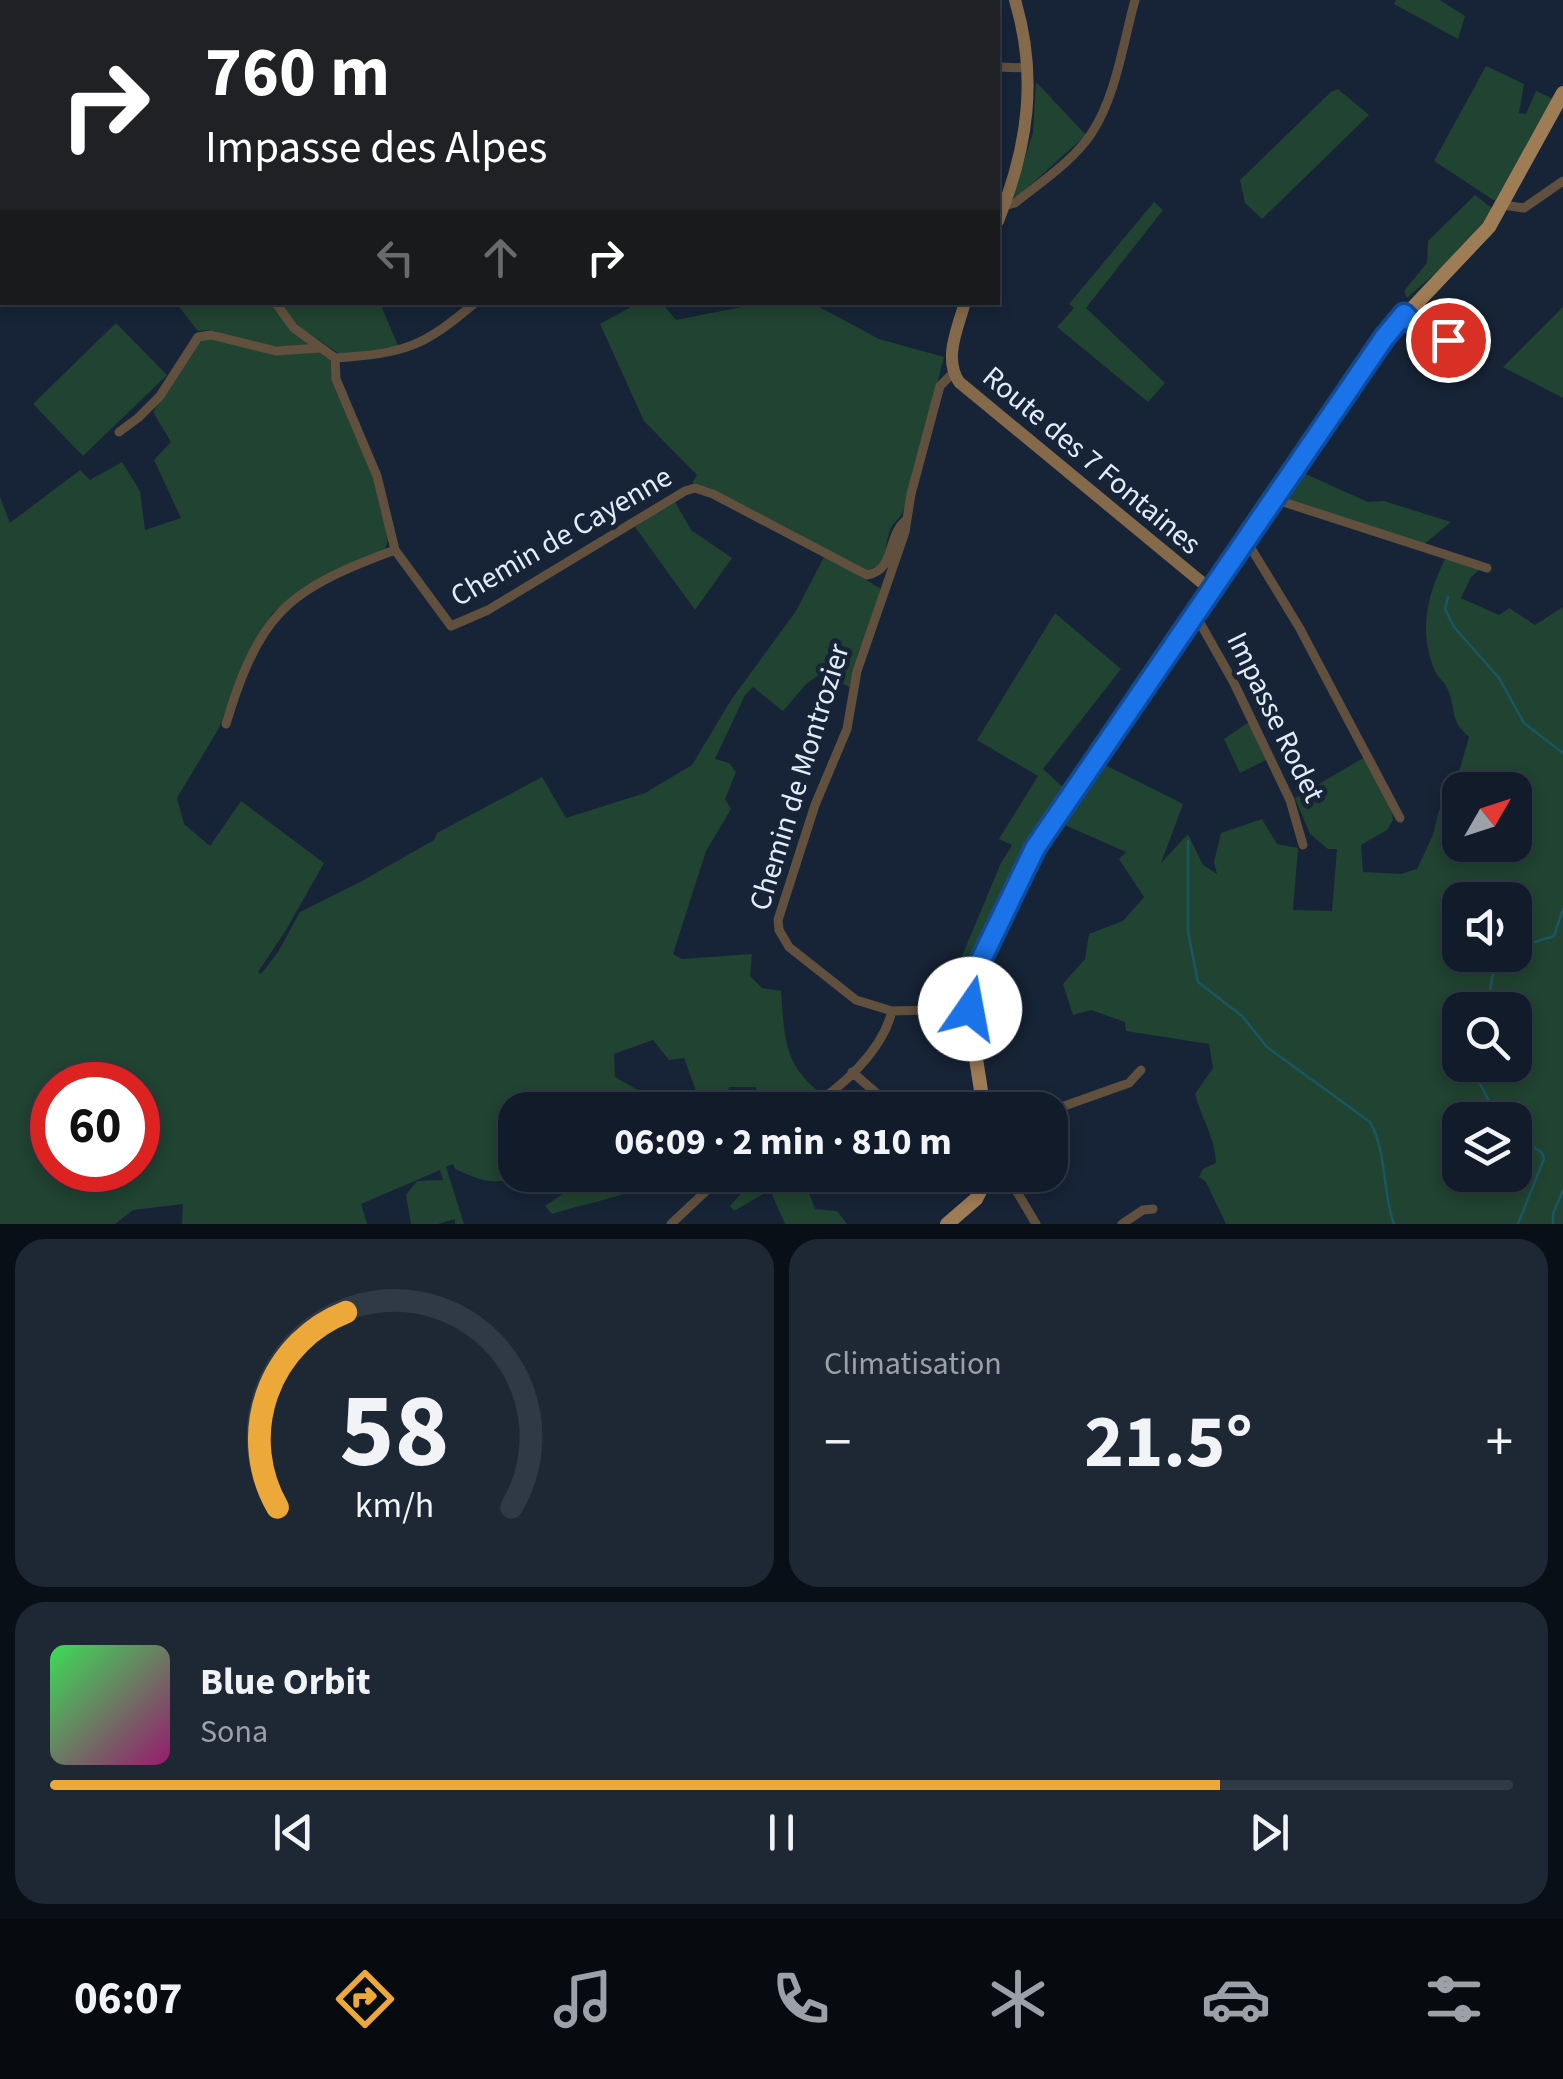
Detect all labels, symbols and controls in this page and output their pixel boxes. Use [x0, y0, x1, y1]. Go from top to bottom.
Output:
text: 760 m [205, 23, 390, 123]
icon: right [40, 40, 170, 170]
text: Impasse des Alpes [205, 116, 547, 180]
icon: left [368, 230, 423, 285]
icon: ahead [473, 230, 528, 285]
icon: right [578, 230, 633, 285]
pin [1406, 298, 1491, 383]
icon: arrive [1421, 313, 1476, 368]
street label: Route des 7 Fontaines [973, 356, 1210, 565]
street label: Chemin de Cayenne [443, 456, 680, 617]
street label: Impasse Rodet [1216, 625, 1335, 810]
street label: Chemin de Montrozier [738, 638, 861, 916]
north arrow [1442, 772, 1532, 862]
map controls [1442, 772, 1532, 1192]
button: sound [1442, 882, 1532, 972]
position arrow [918, 957, 1022, 1061]
button: search [1442, 992, 1532, 1082]
speed limit sign: 60 [30, 1062, 160, 1192]
button: layers [1442, 1102, 1532, 1192]
text: 06:09 · 2 min · 810 m [614, 1115, 952, 1169]
text: Climatisation [824, 1341, 1002, 1387]
text: 58 [340, 1359, 449, 1507]
text: 21.5° [1084, 1389, 1253, 1496]
text: − [824, 1404, 851, 1482]
text: + [1486, 1404, 1513, 1482]
text: km/h [355, 1480, 434, 1531]
text: Blue Orbit [200, 1655, 371, 1709]
text: Sona [200, 1709, 268, 1755]
icon: previous [266, 1805, 321, 1860]
icon: pause [754, 1805, 809, 1860]
icon: next [1242, 1805, 1297, 1860]
icon: directions [330, 1964, 400, 2034]
icon: music [548, 1964, 618, 2034]
icon: phone [766, 1964, 836, 2034]
icon: climate [983, 1964, 1053, 2034]
icon: car [1201, 1964, 1271, 2034]
icon: filters [1419, 1964, 1489, 2034]
text: 06:07 [74, 1967, 182, 2031]

